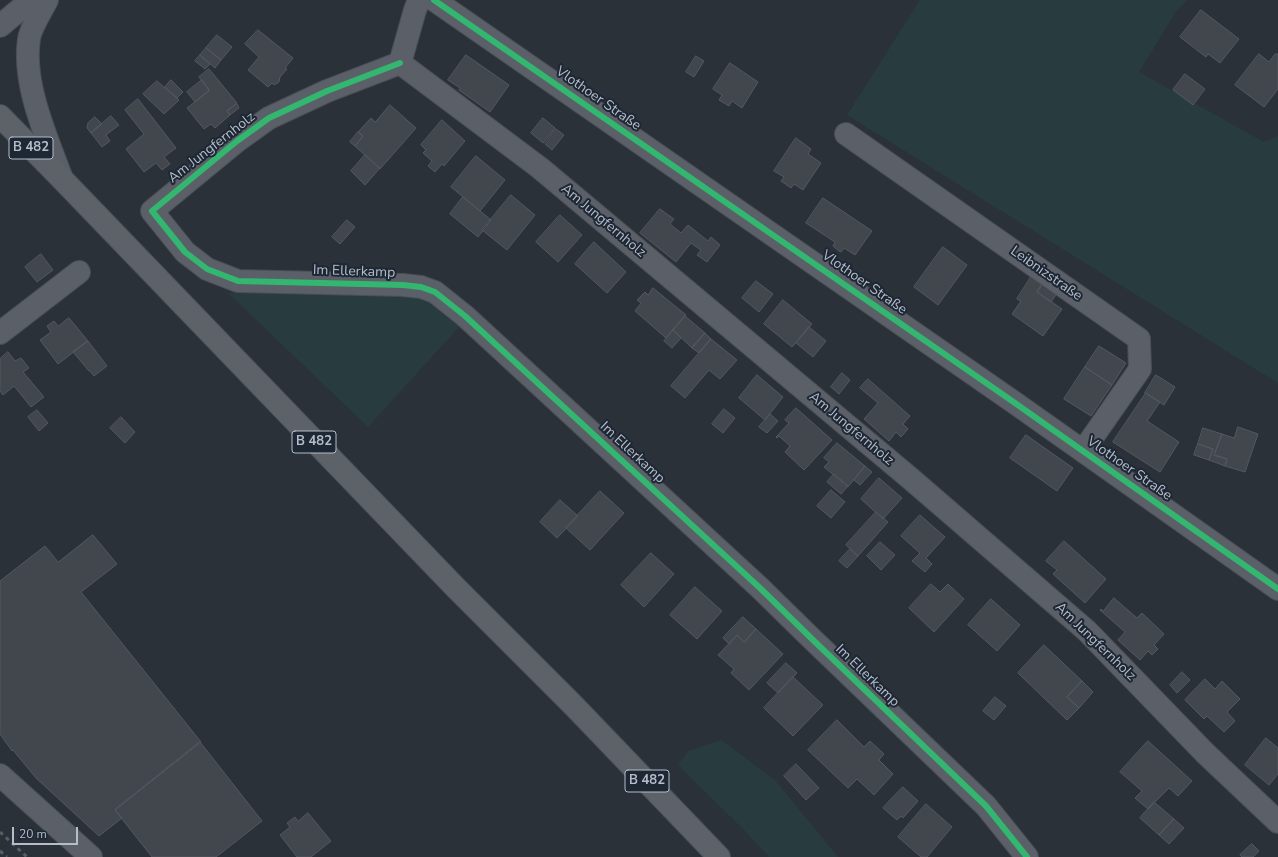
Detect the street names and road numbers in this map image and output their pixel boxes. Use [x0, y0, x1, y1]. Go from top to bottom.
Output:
street label: Vlothoer Straße [552, 63, 644, 135]
street label: Am Jungfernholz [165, 109, 259, 187]
road number: B 482 [9, 137, 53, 159]
street label: Am Jungfernholz [557, 181, 649, 261]
street label: Leibnizstraße [1007, 243, 1085, 305]
street label: Vlothoer Straße [818, 247, 910, 319]
street label: Im Ellerkamp [312, 262, 396, 282]
street label: Am Jungfernholz [805, 389, 897, 469]
street label: Im Ellerkamp [596, 419, 668, 487]
road number: B 482 [292, 431, 336, 453]
street label: Vlothoer Straße [1083, 433, 1175, 505]
street label: Am Jungfernholz [1051, 599, 1139, 685]
street label: Im Ellerkamp [831, 641, 903, 711]
road number: B 482 [625, 770, 669, 792]

